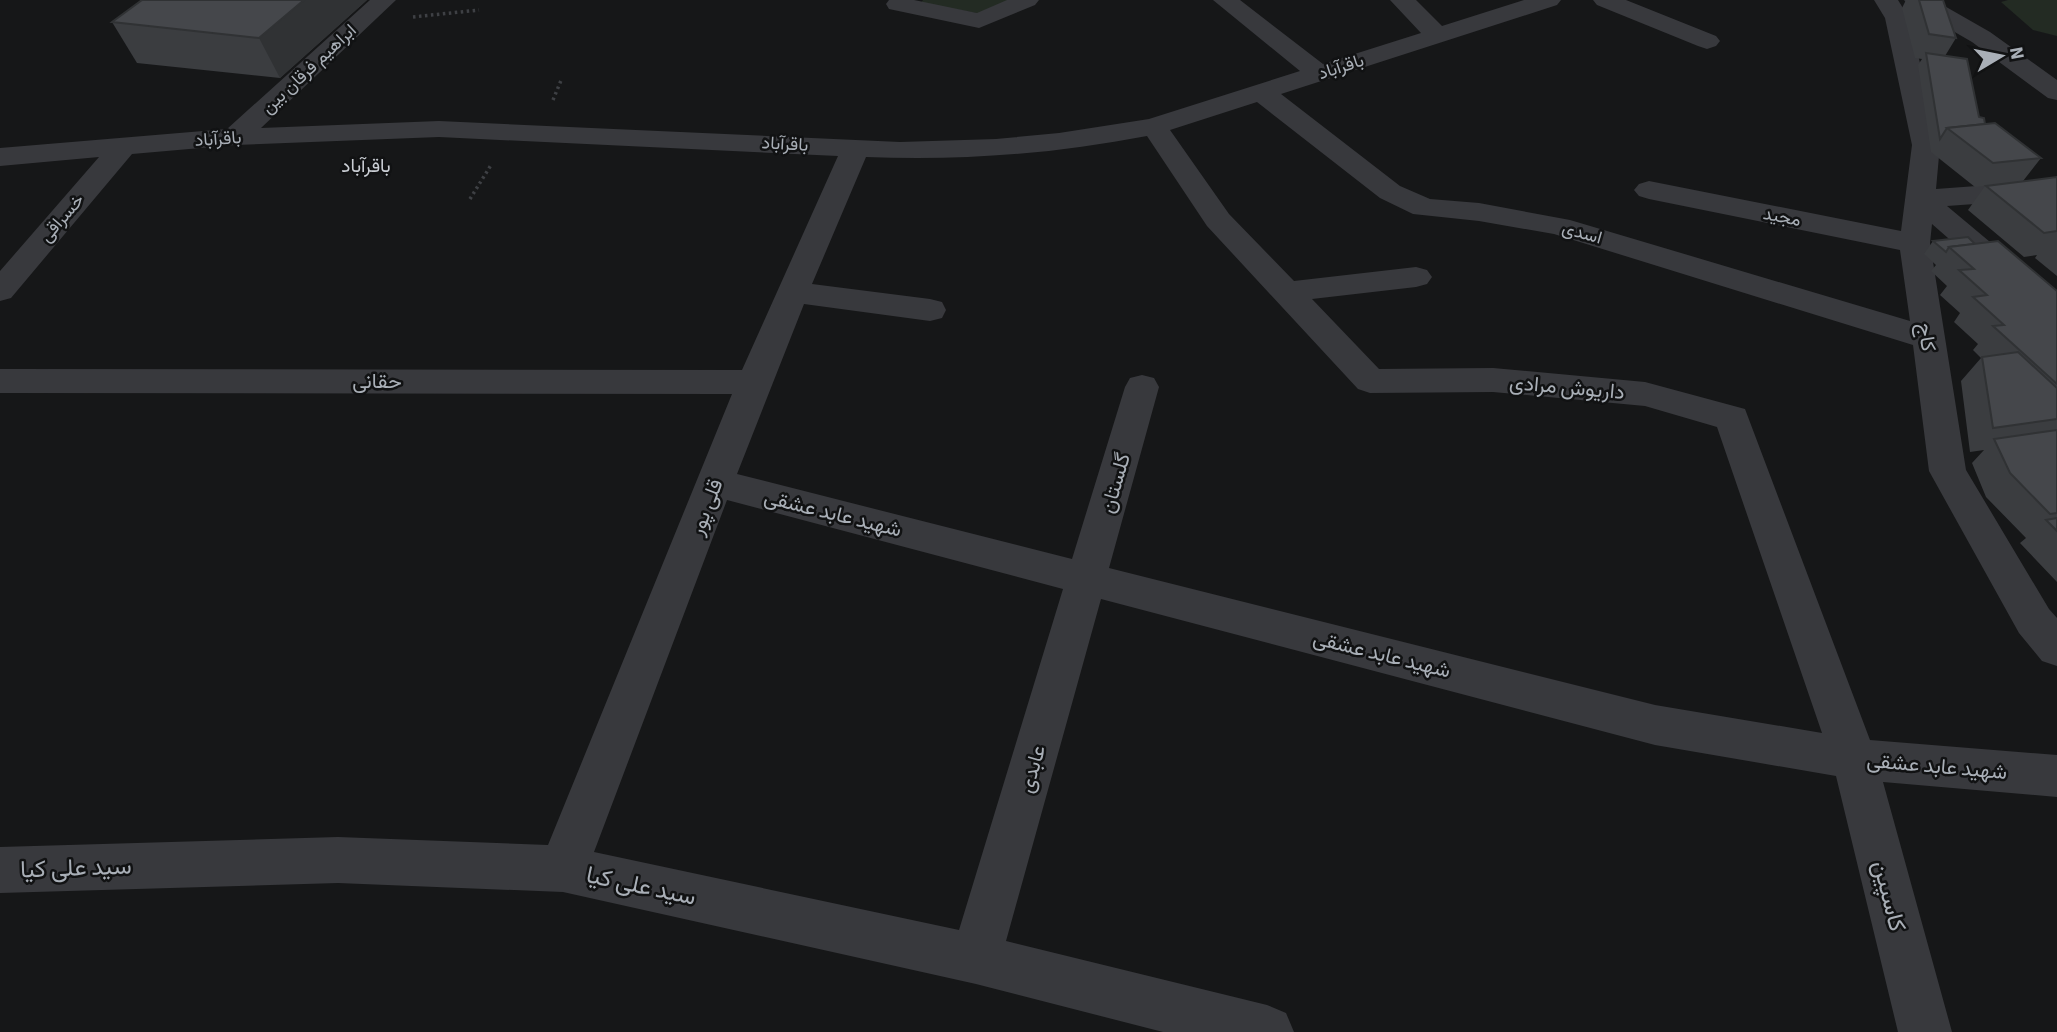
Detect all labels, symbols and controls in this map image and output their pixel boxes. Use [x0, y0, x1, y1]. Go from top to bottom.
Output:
street label: ابراهیم فرقان بین [256, 18, 362, 120]
north arrow [1966, 21, 2036, 91]
text: N [2002, 45, 2031, 62]
street label: باقرآباد [1315, 48, 1367, 86]
street label: باقرآباد [194, 125, 242, 153]
street label: باقرآباد [761, 130, 809, 158]
district label: باقرآباد [341, 153, 391, 180]
street label: خسراقی [34, 188, 90, 248]
street label: مجید [1761, 201, 1803, 233]
street label: اسدی [1559, 215, 1605, 251]
street label: کاج [1910, 321, 1944, 353]
street label: حقانی [352, 366, 402, 396]
street label: داریوش مرادی [1508, 367, 1626, 407]
street label: گلستان [1092, 449, 1138, 517]
street label: قلی پور [681, 474, 730, 541]
street label: شهید عابد عشقی [761, 481, 905, 545]
street label: شهید عابد عشقی [1310, 622, 1454, 686]
street label: عابدی [1011, 741, 1053, 797]
street label: شهید عابد عشقی [1866, 745, 2008, 787]
street label: سید علی کیا [20, 849, 132, 887]
street label: سید علی کیا [583, 857, 699, 915]
street label: کاسپین [1863, 857, 1915, 935]

